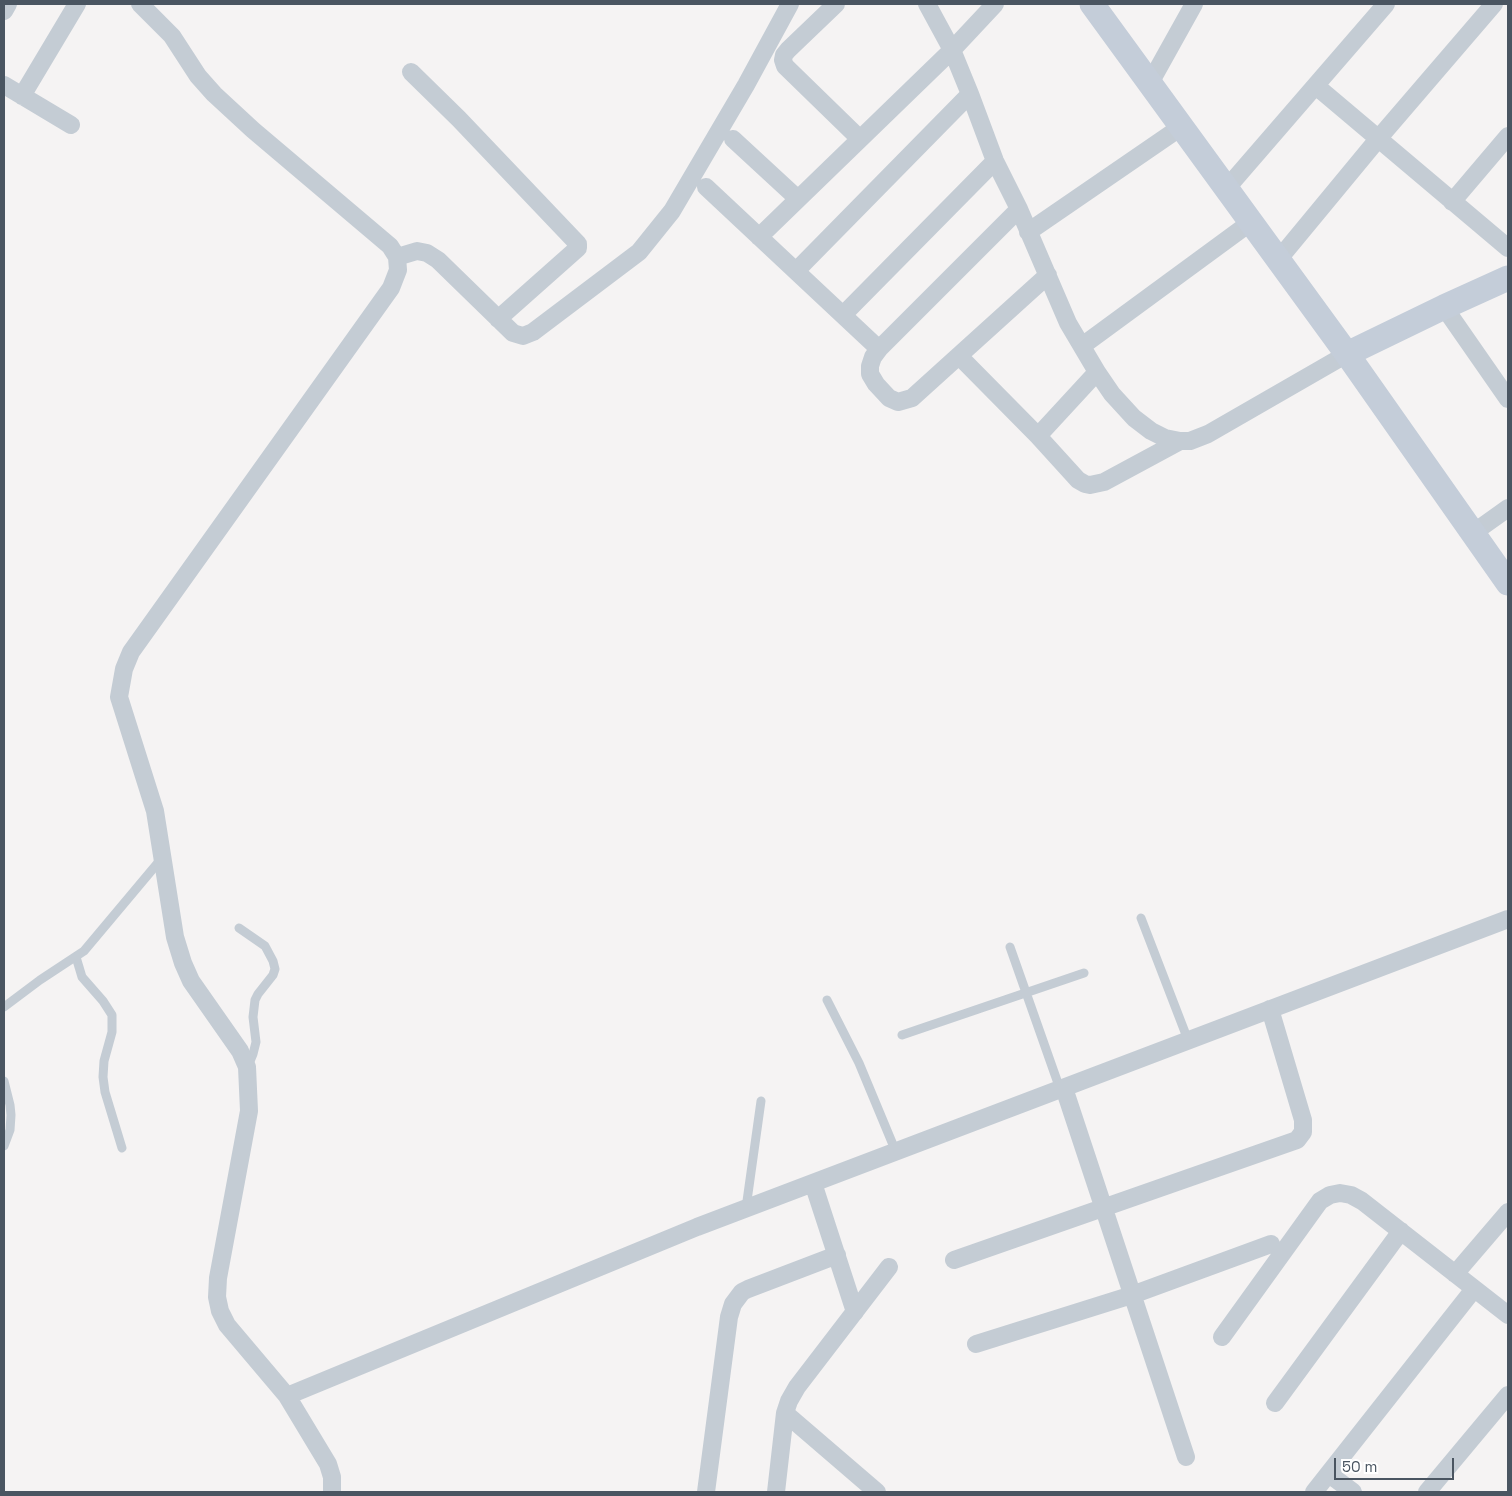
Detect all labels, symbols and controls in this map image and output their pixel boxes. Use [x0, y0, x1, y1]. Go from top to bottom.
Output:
scale bar [1337, 1448, 1457, 1480]
text: 50 m [1342, 1457, 1377, 1476]

